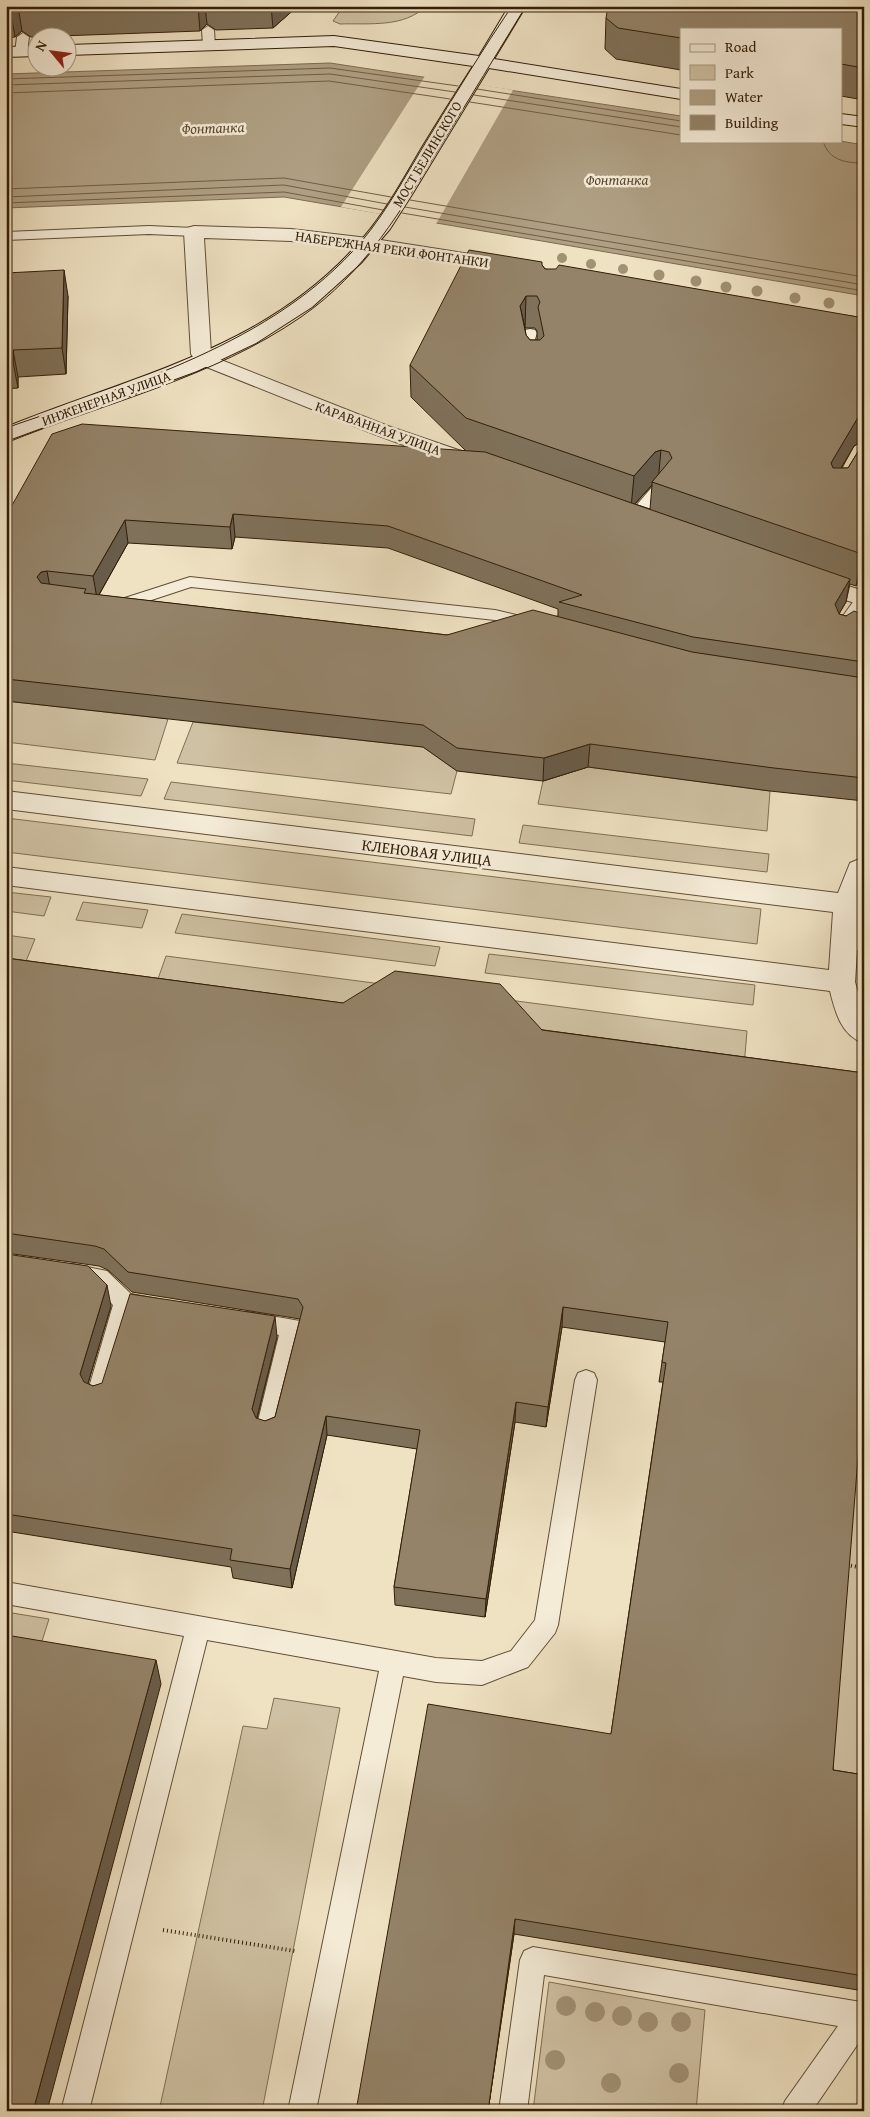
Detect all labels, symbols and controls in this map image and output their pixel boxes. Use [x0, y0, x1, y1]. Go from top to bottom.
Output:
north arrow [28, 28, 78, 78]
legend [680, 28, 842, 142]
text: N [30, 36, 52, 55]
text: Road [725, 36, 756, 57]
text: Park [725, 62, 754, 83]
text: Water [725, 86, 763, 107]
street label: МОСТ БЕЛИНСКОГО [387, 97, 467, 211]
text: Building [725, 112, 779, 133]
water label: Фонтанка [181, 116, 245, 139]
water label: Фонтанка [586, 169, 649, 190]
street label: НАБЕРЕЖНАЯ РЕКИ ФОНТАНКИ [294, 226, 490, 272]
street label: ИНЖЕНЕРНАЯ УЛИЦА [39, 365, 174, 431]
street label: КАРАВАННАЯ УЛИЦА [312, 396, 444, 460]
street label: КЛЕНОВАЯ УЛИЦА [361, 832, 494, 872]

